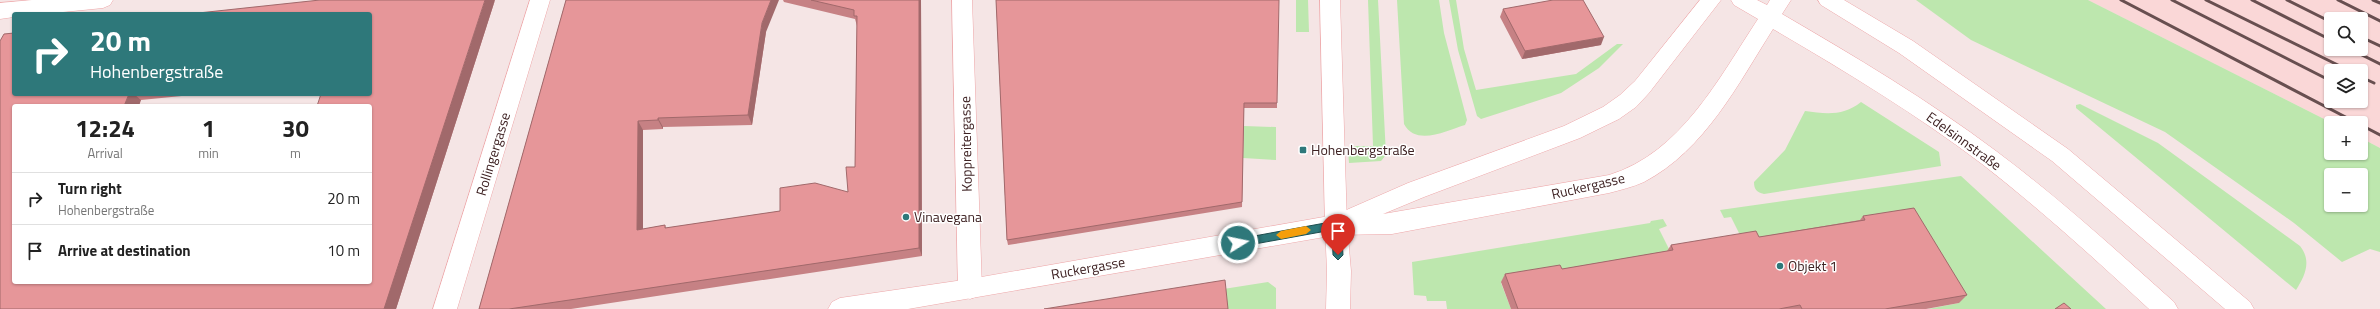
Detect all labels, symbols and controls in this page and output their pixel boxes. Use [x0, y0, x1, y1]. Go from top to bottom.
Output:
map controls [2324, 12, 2368, 212]
button: search [2324, 12, 2368, 56]
text: 20 m [90, 19, 151, 62]
icon: right [24, 28, 76, 80]
text: Hohenbergstraße [90, 58, 223, 85]
button: layers [2324, 64, 2368, 108]
street label: Koppreitergasse [954, 96, 977, 192]
street label: Edelsinnstraße [1922, 106, 2006, 175]
text: 12:24 [75, 110, 135, 146]
text: 1 [202, 110, 215, 146]
text: 30 [282, 110, 309, 146]
street label: Rollingergasse [470, 110, 515, 198]
button: + [2324, 116, 2368, 160]
place label: Hohenbergstraße [1311, 139, 1415, 160]
text: Arrival [87, 143, 123, 163]
text: min [198, 143, 219, 163]
text: m [290, 143, 301, 163]
marker: Hohenbergstraße [1298, 145, 1308, 155]
street label: Ruckergasse [1549, 167, 1627, 204]
button: − [2324, 168, 2368, 212]
text: Turn right [58, 177, 122, 200]
text: 20 m [327, 187, 360, 210]
icon: right [24, 188, 46, 210]
text: Hohenbergstraße [58, 200, 154, 220]
place label: Vinavegana [914, 206, 982, 227]
marker: Vinavegana [901, 212, 911, 222]
pin [1321, 214, 1355, 255]
icon: arrive [1327, 220, 1349, 242]
position arrow [1217, 222, 1259, 264]
text: Arrive at destination [58, 239, 191, 262]
text: 10 m [327, 239, 360, 262]
icon: arrive [24, 240, 46, 262]
street label: Ruckergasse [1049, 251, 1127, 284]
place label: Objekt 1 [1788, 255, 1837, 276]
marker: Objekt 1 [1775, 261, 1785, 271]

